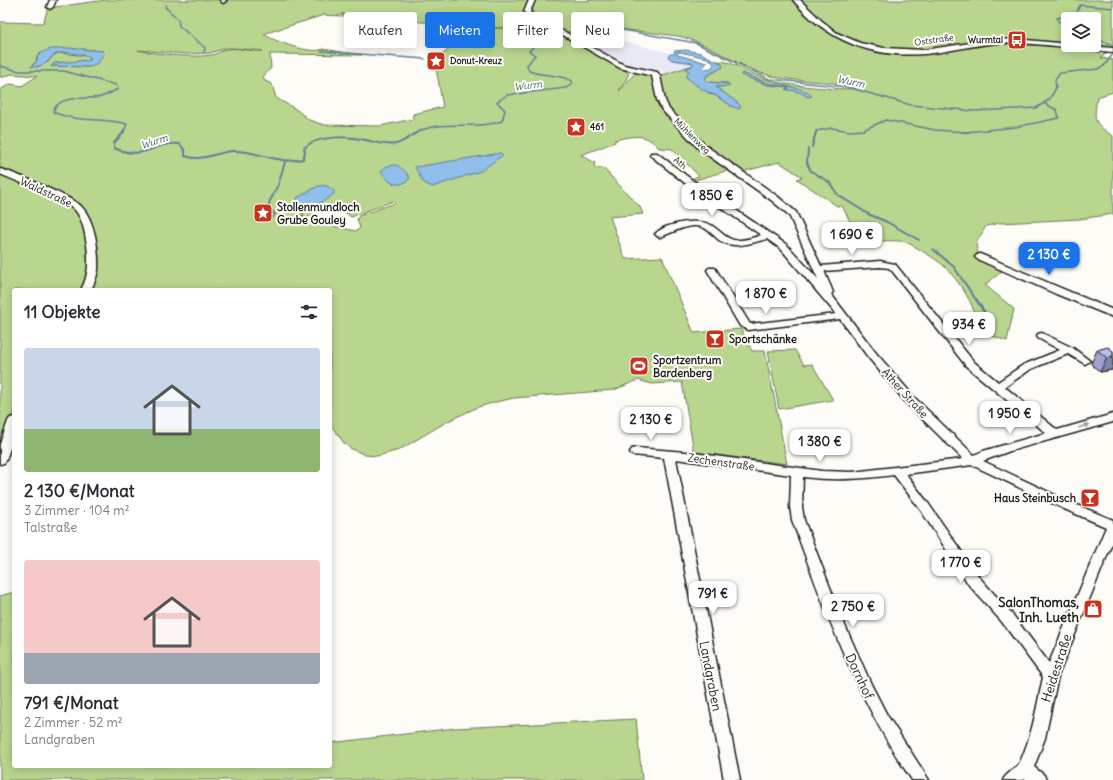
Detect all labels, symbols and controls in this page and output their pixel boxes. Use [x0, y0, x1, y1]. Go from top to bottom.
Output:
chip: Kaufen [344, 12, 417, 48]
chip: Mieten [425, 12, 495, 48]
chip: Filter [503, 12, 563, 48]
chip: Neu [571, 12, 624, 48]
map controls [1061, 12, 1101, 52]
button: layers [1061, 12, 1101, 52]
bus stop icon: Wurmtal [1006, 29, 1028, 51]
street label: Oststraße [914, 31, 954, 48]
place label: Wurmtal [968, 34, 1003, 45]
place icon: Donut-Kreuz [425, 50, 447, 72]
place label: Donut-Kreuz [450, 55, 503, 66]
water label: Wurm [836, 72, 866, 91]
water label: Wurm [514, 77, 543, 94]
street label: Mühlenweg [672, 115, 713, 156]
place icon: 461 [565, 116, 587, 138]
place label: 461 [590, 121, 604, 132]
water label: Wurm [139, 131, 169, 152]
street label: Ath [671, 154, 689, 171]
street label: Waldstraße [18, 174, 74, 210]
pin: 1 850 € [675, 183, 749, 217]
text: 1 850 € [690, 187, 734, 204]
place label: Stollenmundloch Grube Gouley [277, 200, 360, 228]
place icon: Stollenmundloch Grube Gouley [252, 202, 274, 224]
pin: 1 690 € [815, 222, 889, 256]
text: 1 690 € [830, 226, 874, 243]
pin: 2 130 € [1012, 242, 1086, 276]
text: 2 130 € [1028, 246, 1070, 263]
pin: 1 870 € [729, 281, 803, 315]
text: 1 870 € [745, 285, 787, 302]
text: 11 Objekte [24, 301, 100, 323]
icon: filters [298, 301, 320, 323]
pin: 934 € [941, 312, 997, 346]
text: 934 € [952, 316, 986, 333]
bar icon: Sportschänke [704, 328, 726, 350]
place label: Sportschänke [729, 332, 797, 347]
place label: Sportzentrum Bardenberg [653, 353, 722, 381]
sports icon: Sportzentrum Bardenberg [628, 355, 650, 377]
street label: Ather Straße [879, 365, 931, 421]
icon: home [136, 374, 208, 446]
pin: 1 950 € [973, 401, 1047, 435]
text: 1 950 € [988, 405, 1032, 422]
pin: 2 130 € [614, 407, 688, 441]
text: 2 130 € [630, 411, 672, 428]
one-way arrow [1078, 423, 1090, 429]
pin: 1 380 € [783, 429, 857, 463]
text: 1 380 € [798, 433, 842, 450]
street label: Zechenstraße [687, 450, 755, 474]
text: 2 130 €/Monat [24, 480, 135, 502]
bar icon: Haus Steinbusch [1079, 487, 1101, 509]
place label: Haus Steinbusch [994, 491, 1077, 505]
text: 3 Zimmer · 104 m² [24, 502, 130, 519]
text: Talstraße [24, 519, 77, 536]
pin: 1 770 € [924, 550, 998, 584]
text: 1 770 € [940, 554, 982, 571]
pin: 791 € [685, 581, 741, 615]
text: 791 € [698, 585, 728, 602]
icon: home [136, 586, 208, 658]
pin: 2 750 € [816, 594, 890, 628]
place label: SalonThomas, Inh. Lueth [998, 594, 1079, 626]
text: 2 750 € [831, 598, 875, 615]
shop icon: SalonThomas, Inh. Lueth [1082, 598, 1104, 620]
street label: Heidestraße [1037, 632, 1075, 704]
street label: Landgraben [695, 640, 726, 713]
street label: Dornhof [842, 651, 878, 702]
text: 791 €/Monat [24, 692, 119, 714]
text: 2 Zimmer · 52 m² [24, 714, 123, 731]
text: Landgraben [24, 731, 95, 748]

